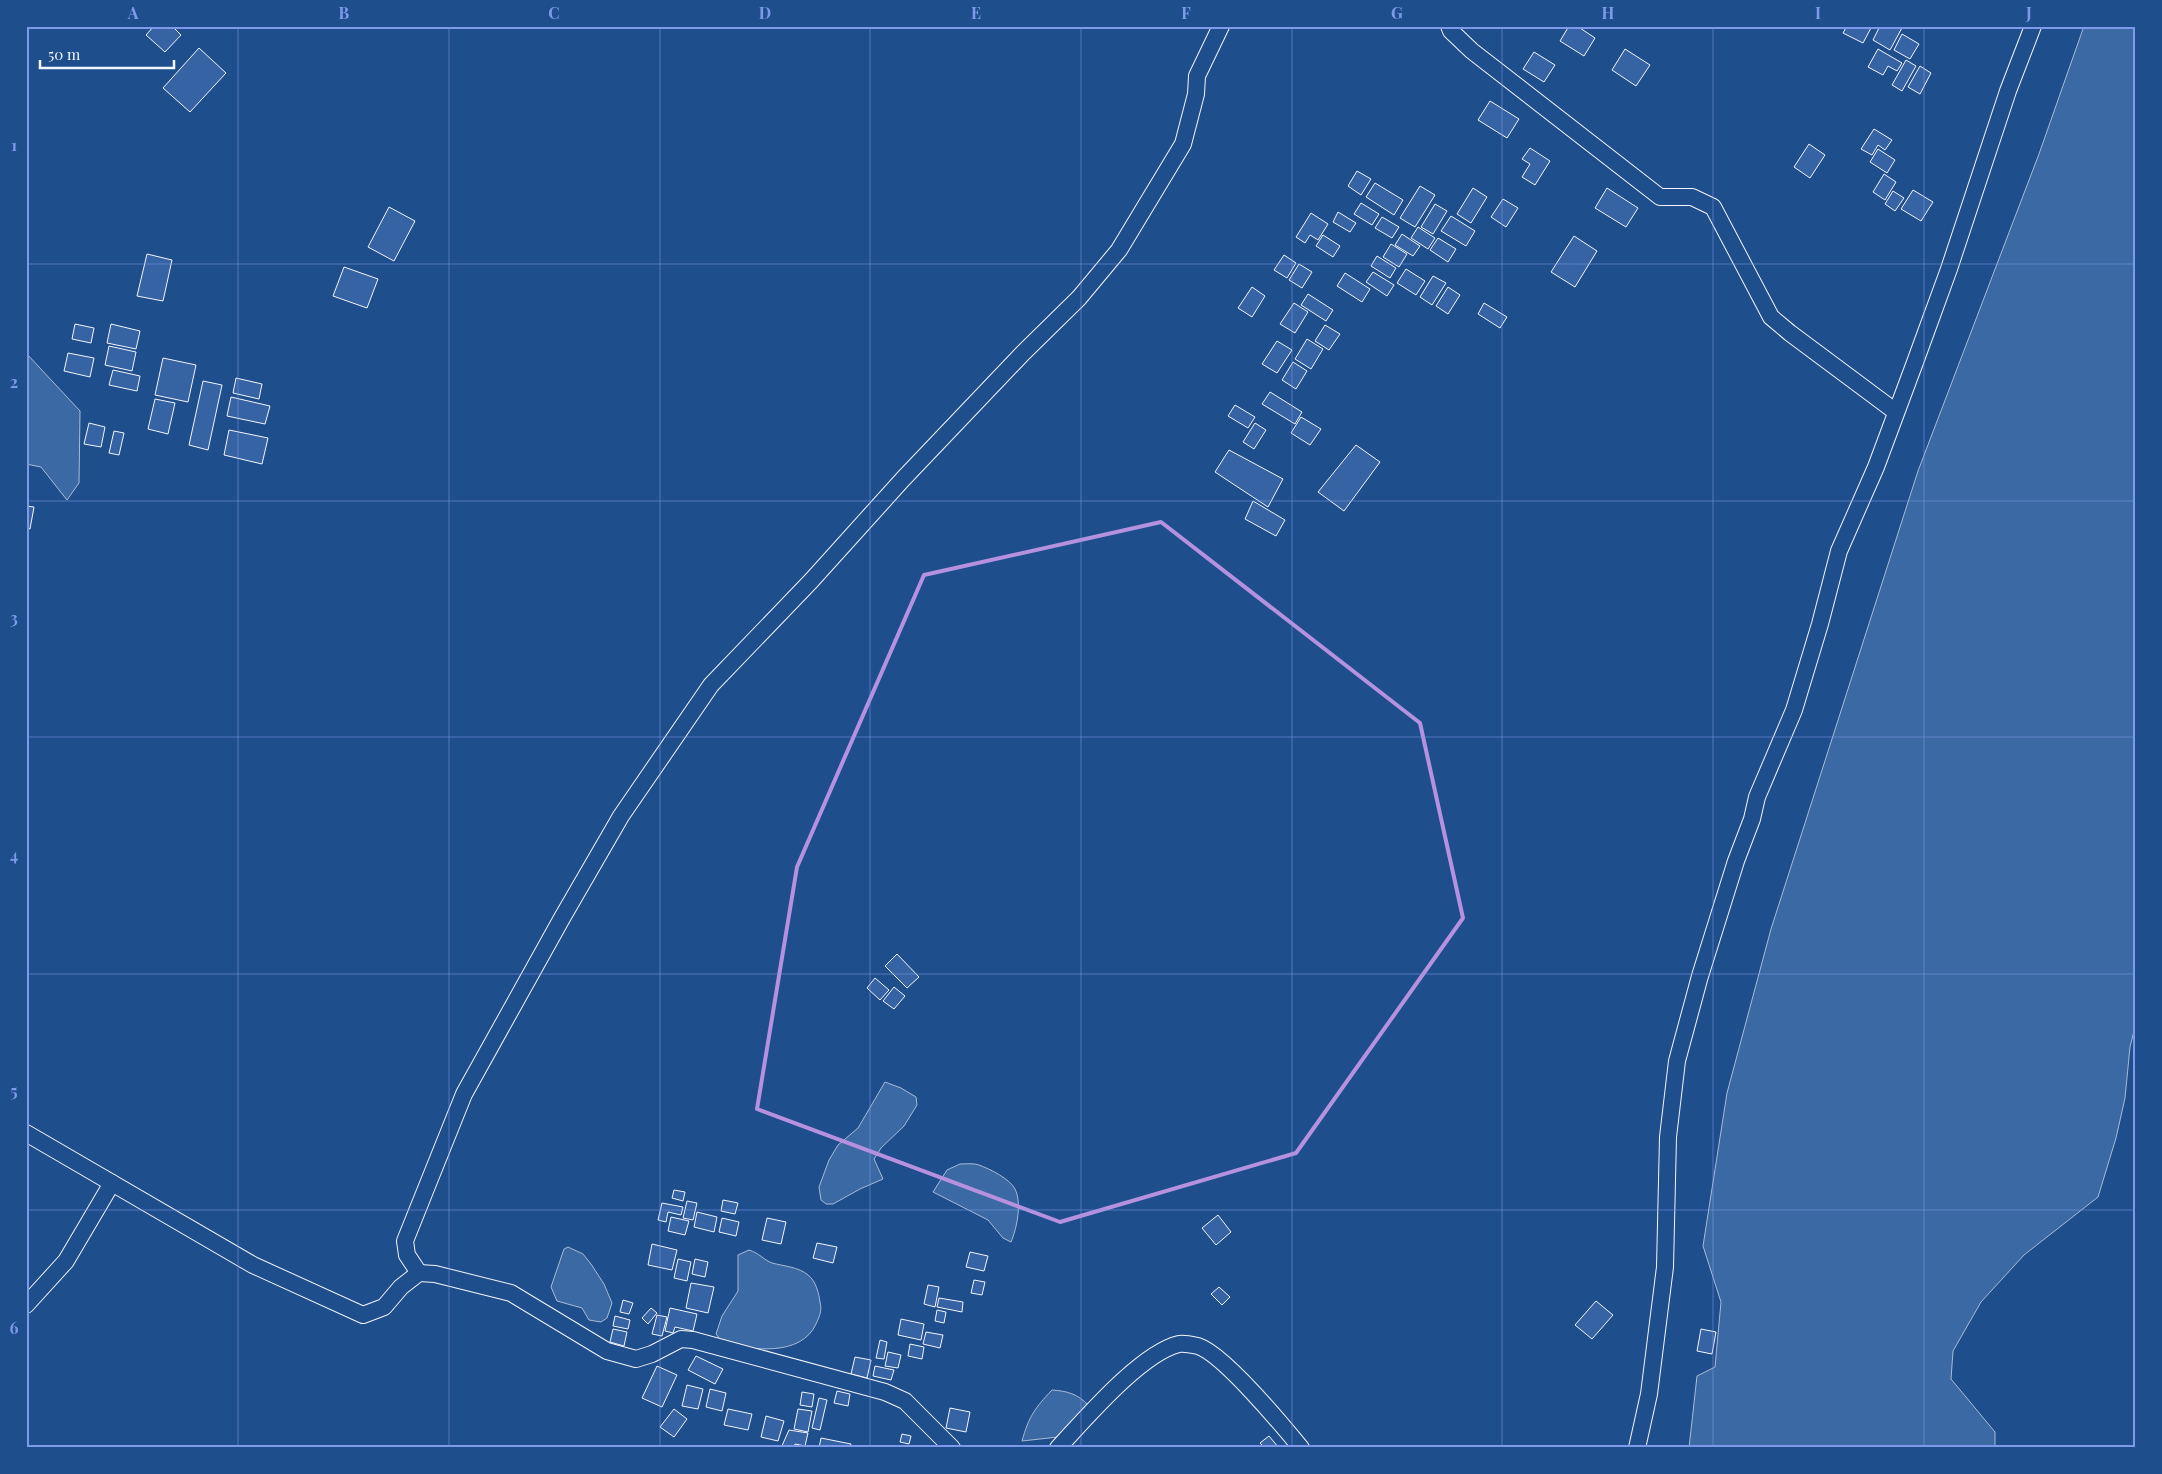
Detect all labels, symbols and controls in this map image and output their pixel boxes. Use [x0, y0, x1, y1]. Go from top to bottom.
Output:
text: A [127, 2, 139, 23]
text: B [339, 2, 350, 23]
text: C [548, 2, 560, 23]
text: D [759, 2, 771, 23]
text: E [971, 2, 981, 23]
text: F [1181, 2, 1191, 23]
text: G [1391, 2, 1403, 23]
text: H [1602, 2, 1615, 23]
text: I [1815, 2, 1821, 23]
text: J [2025, 2, 2032, 23]
scale bar [40, 38, 174, 70]
text: 50 m [48, 44, 81, 64]
text: 1 [11, 134, 17, 155]
text: 2 [10, 371, 18, 392]
text: 3 [10, 607, 18, 628]
text: 4 [10, 844, 18, 865]
text: 5 [10, 1080, 18, 1101]
text: 6 [10, 1317, 19, 1338]

